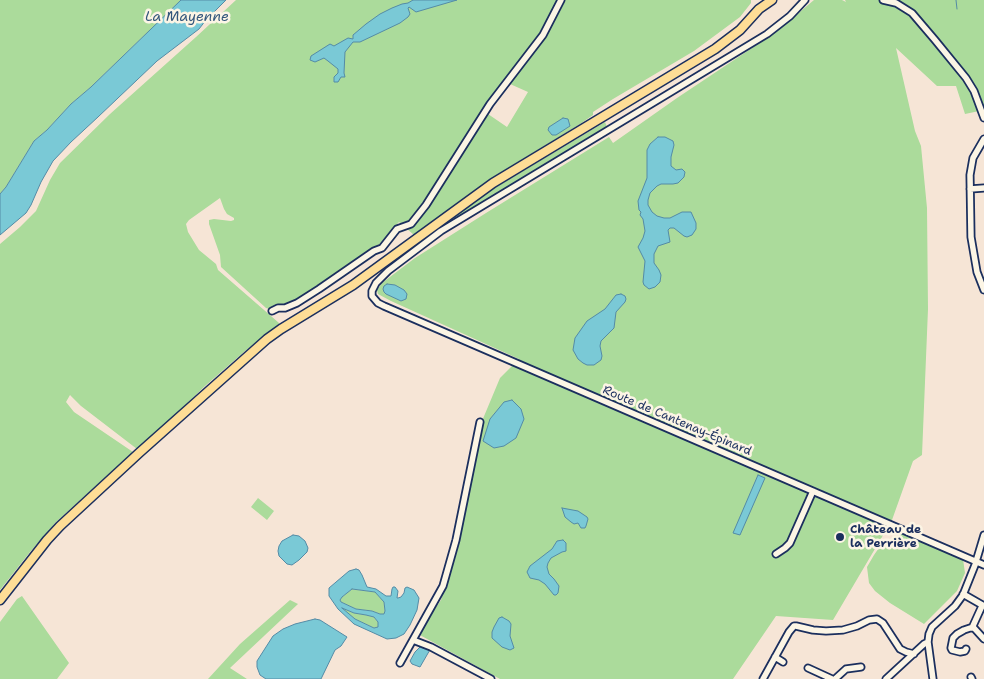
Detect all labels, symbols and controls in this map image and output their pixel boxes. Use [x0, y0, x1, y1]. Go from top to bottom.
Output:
water label: La Mayenne [145, 9, 229, 25]
street label: Route de Cantenay-Épinard [600, 383, 754, 459]
place label: Château de la Perrière [850, 523, 921, 551]
marker: Château de la Perrière [834, 531, 846, 543]

